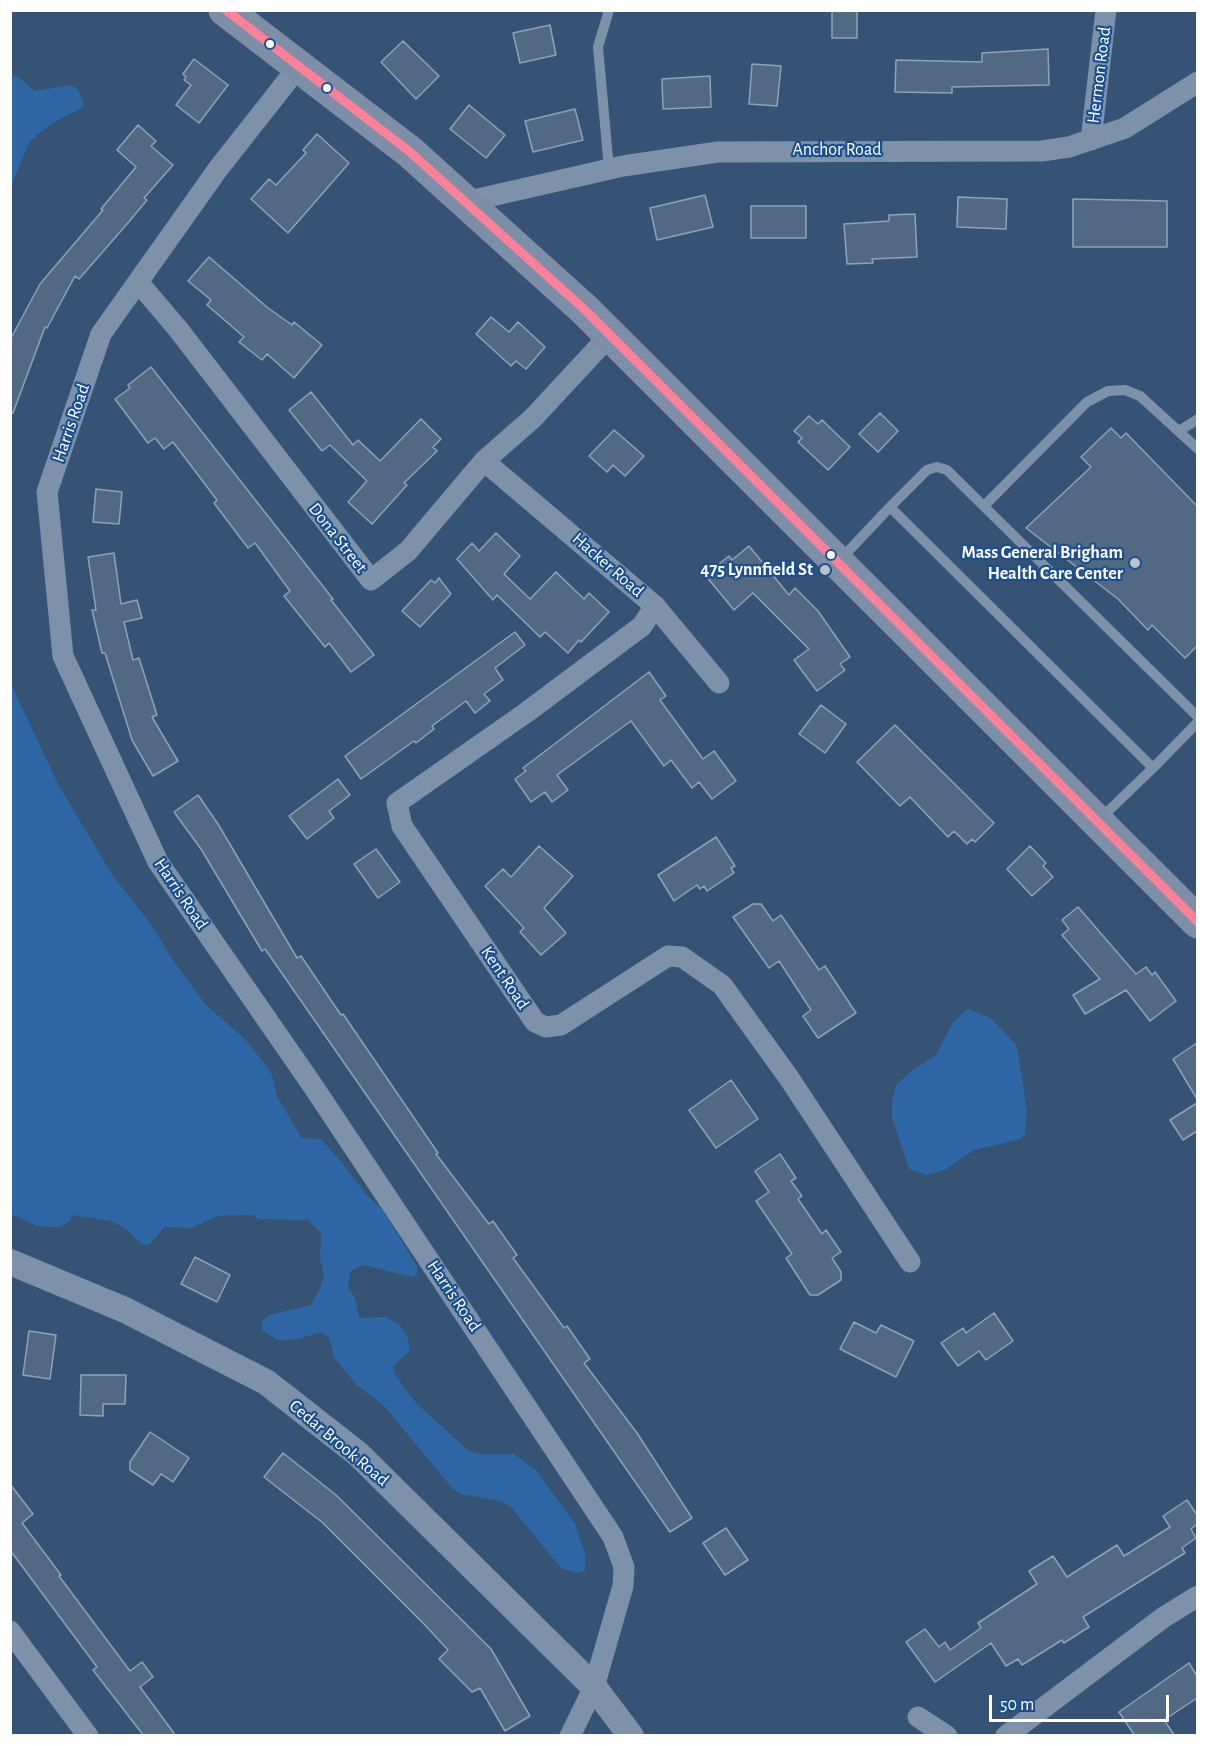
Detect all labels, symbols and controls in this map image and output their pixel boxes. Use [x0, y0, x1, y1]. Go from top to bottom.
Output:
street label: Hermon Road [1082, 25, 1116, 125]
unlabelled marker [264, 38, 276, 50]
unlabelled marker [321, 82, 333, 94]
street label: Anchor Road [792, 139, 882, 161]
street label: Harris Road [48, 381, 94, 465]
street label: Dona Street [304, 499, 372, 577]
street label: Hacker Road [568, 528, 648, 602]
place label: Mass General Brigham Health Care Center [962, 542, 1123, 584]
unlabelled marker [825, 549, 837, 561]
marker: Mass General Brigham Health Care Center [1128, 556, 1142, 570]
place label: 475 Lynnfield St [700, 559, 813, 581]
marker: 475 Lynnfield St [818, 563, 832, 577]
street label: Harris Road [149, 854, 213, 934]
street label: Kent Road [476, 942, 534, 1014]
street label: Harris Road [422, 1256, 486, 1336]
street label: Cedar Brook Road [285, 1395, 393, 1491]
scale bar [992, 1683, 1172, 1721]
text: 50 m [1000, 1696, 1034, 1714]

